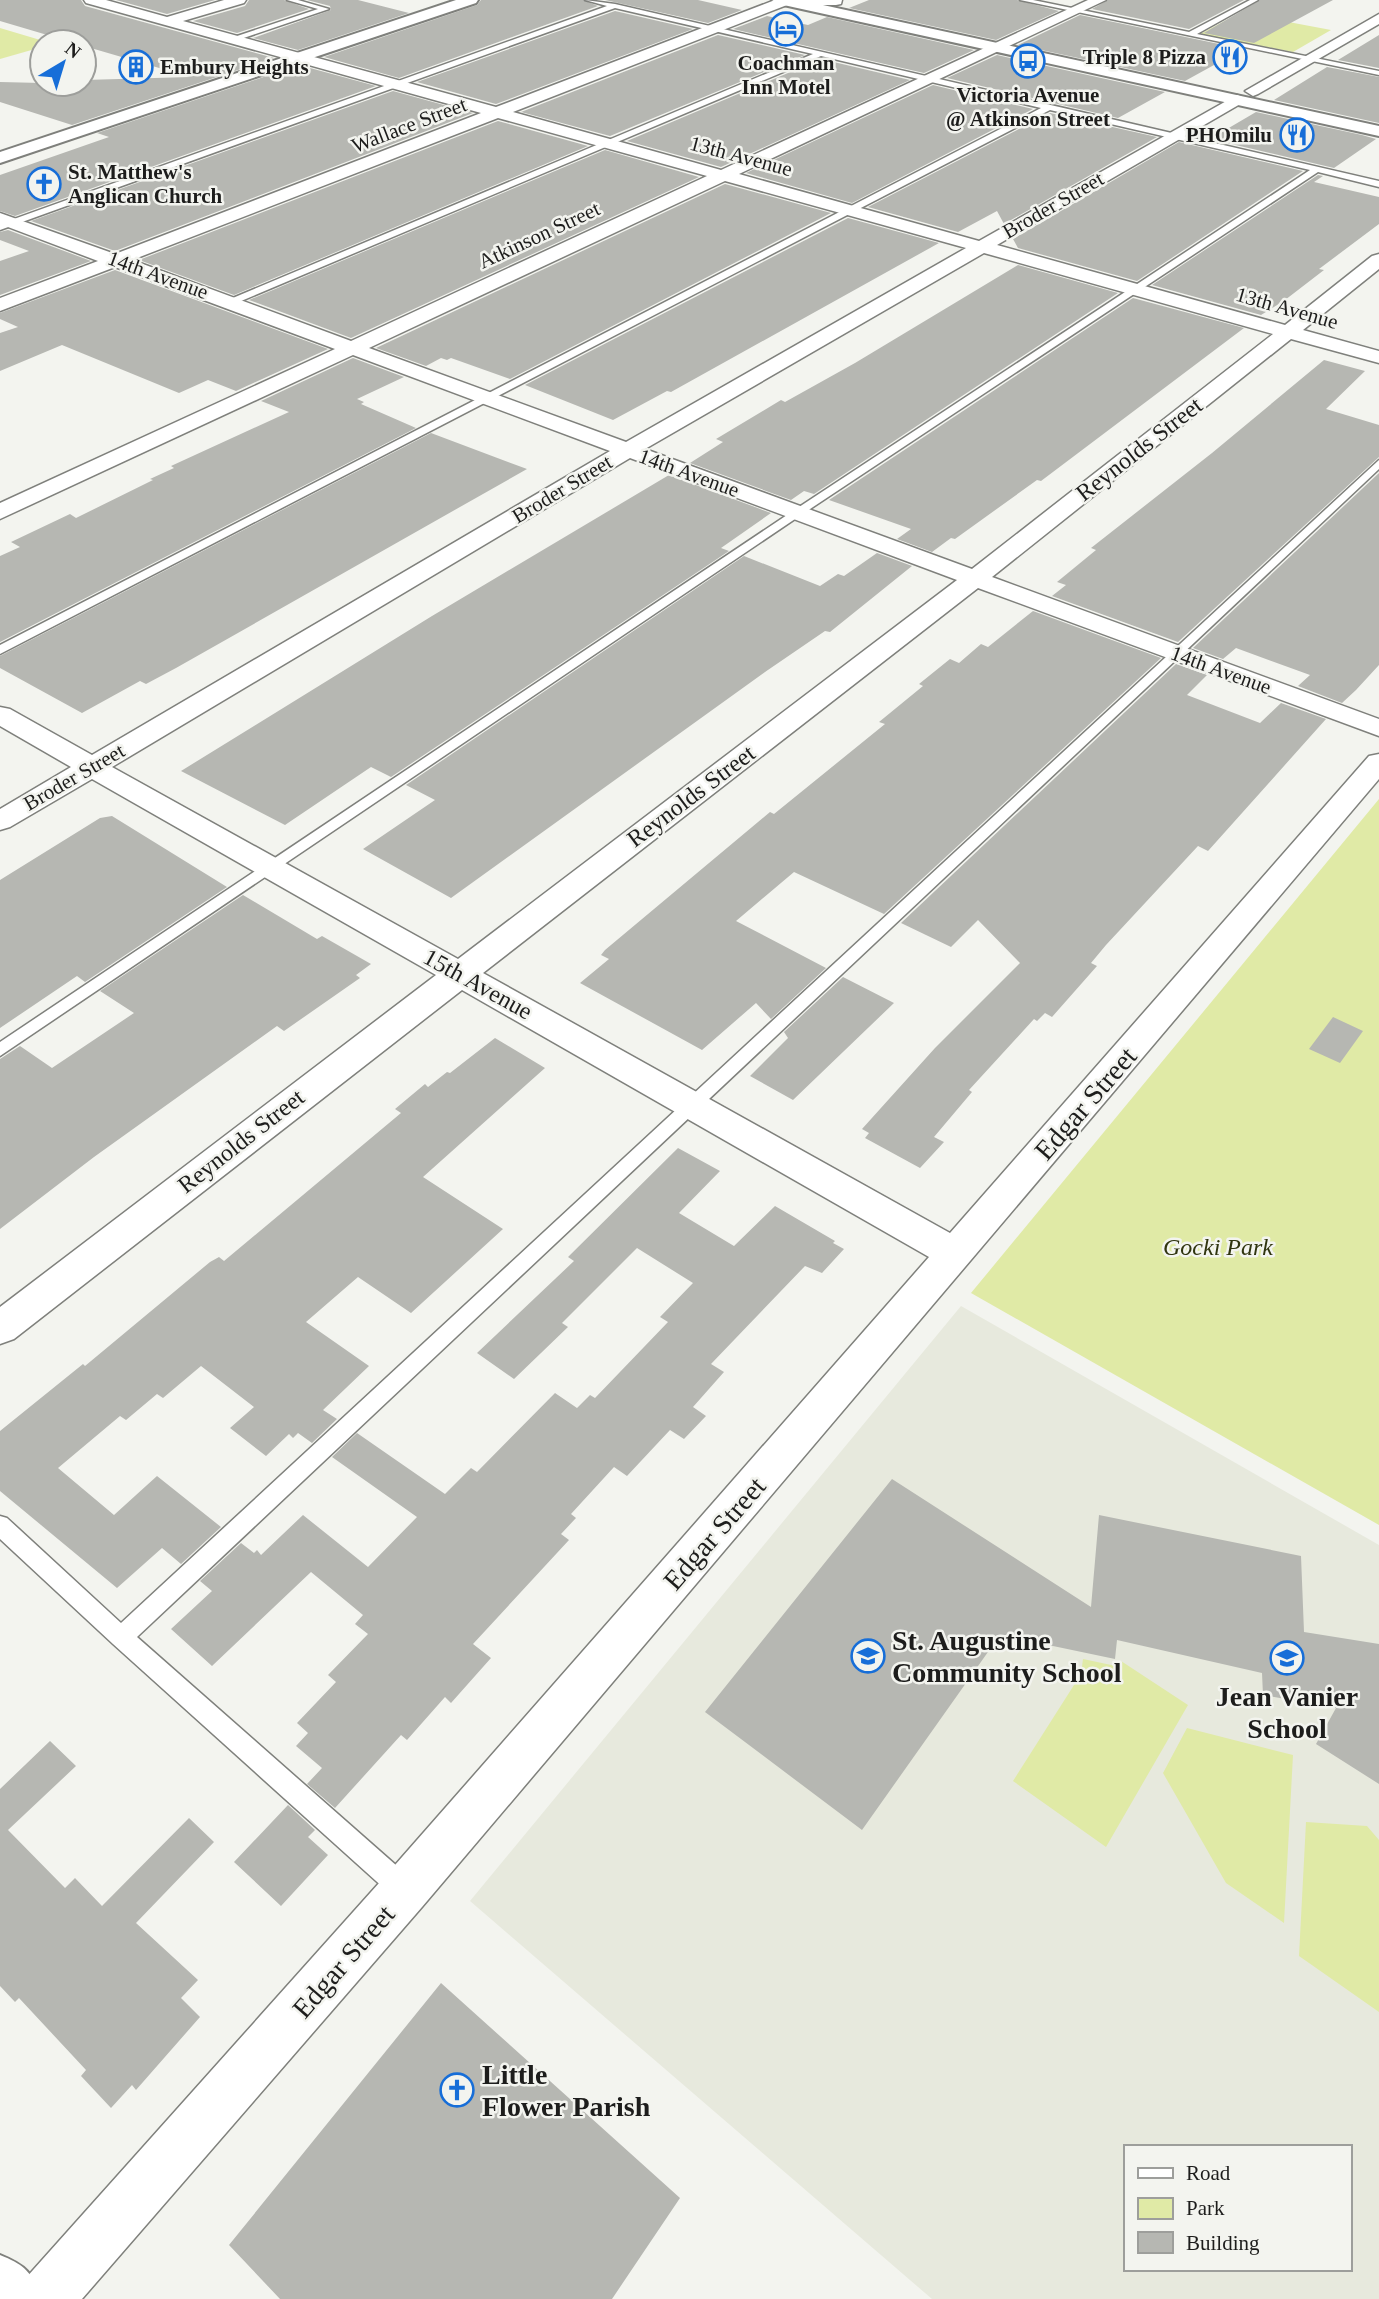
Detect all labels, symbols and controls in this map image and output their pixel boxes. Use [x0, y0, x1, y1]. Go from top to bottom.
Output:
hotel icon: Coachman Inn Motel [767, 10, 805, 48]
north arrow [28, 28, 98, 98]
text: N [61, 37, 85, 63]
restaurant icon: Triple 8 Pizza [1211, 38, 1249, 76]
bus stop icon: Victoria Avenue @ Atkinson Street [1009, 42, 1047, 80]
place label: Triple 8 Pizza [1083, 45, 1206, 69]
building icon: Embury Heights [117, 48, 155, 86]
place label: Coachman Inn Motel [738, 51, 835, 99]
place label: Embury Heights [160, 55, 309, 79]
place label: Victoria Avenue @ Atkinson Street [946, 83, 1110, 131]
street label: Wallace Street [348, 92, 470, 158]
restaurant icon: PHOmilu [1278, 116, 1316, 154]
place label: PHOmilu [1186, 123, 1272, 147]
street label: 13th Avenue [687, 131, 795, 181]
place label: St. Matthew's Anglican Church [68, 160, 223, 208]
church icon: St. Matthew's Anglican Church [25, 165, 63, 203]
street label: Broder Street [998, 166, 1108, 244]
street label: Atkinson Street [474, 196, 604, 274]
street label: 14th Avenue [104, 246, 212, 304]
street label: 13th Avenue [1233, 282, 1341, 334]
street label: Reynolds Street [1071, 392, 1207, 506]
street label: 14th Avenue [635, 444, 743, 502]
street label: Broder Street [508, 450, 617, 528]
street label: 14th Avenue [1167, 641, 1275, 699]
street label: Broder Street [19, 738, 129, 816]
street label: Reynolds Street [622, 739, 760, 852]
street label: 15th Avenue [419, 943, 537, 1025]
street label: Edgar Street [1028, 1040, 1143, 1166]
street label: Reynolds Street [173, 1084, 309, 1198]
park label: Gocki Park [1163, 1234, 1273, 1260]
street label: Edgar Street [657, 1470, 772, 1596]
place label: St. Augustine Community School [892, 1625, 1122, 1688]
school or university icon: St. Augustine Community School [849, 1637, 887, 1675]
school or university icon: Jean Vanier School [1268, 1639, 1306, 1677]
place label: Jean Vanier School [1216, 1681, 1358, 1744]
street label: Edgar Street [286, 1898, 401, 2024]
place label: Little Flower Parish [482, 2059, 651, 2122]
church icon: Little Flower Parish [438, 2071, 476, 2109]
legend [1124, 2145, 1351, 2271]
text: Road [1186, 2161, 1231, 2185]
text: Park [1186, 2196, 1225, 2220]
text: Building [1186, 2231, 1260, 2255]

